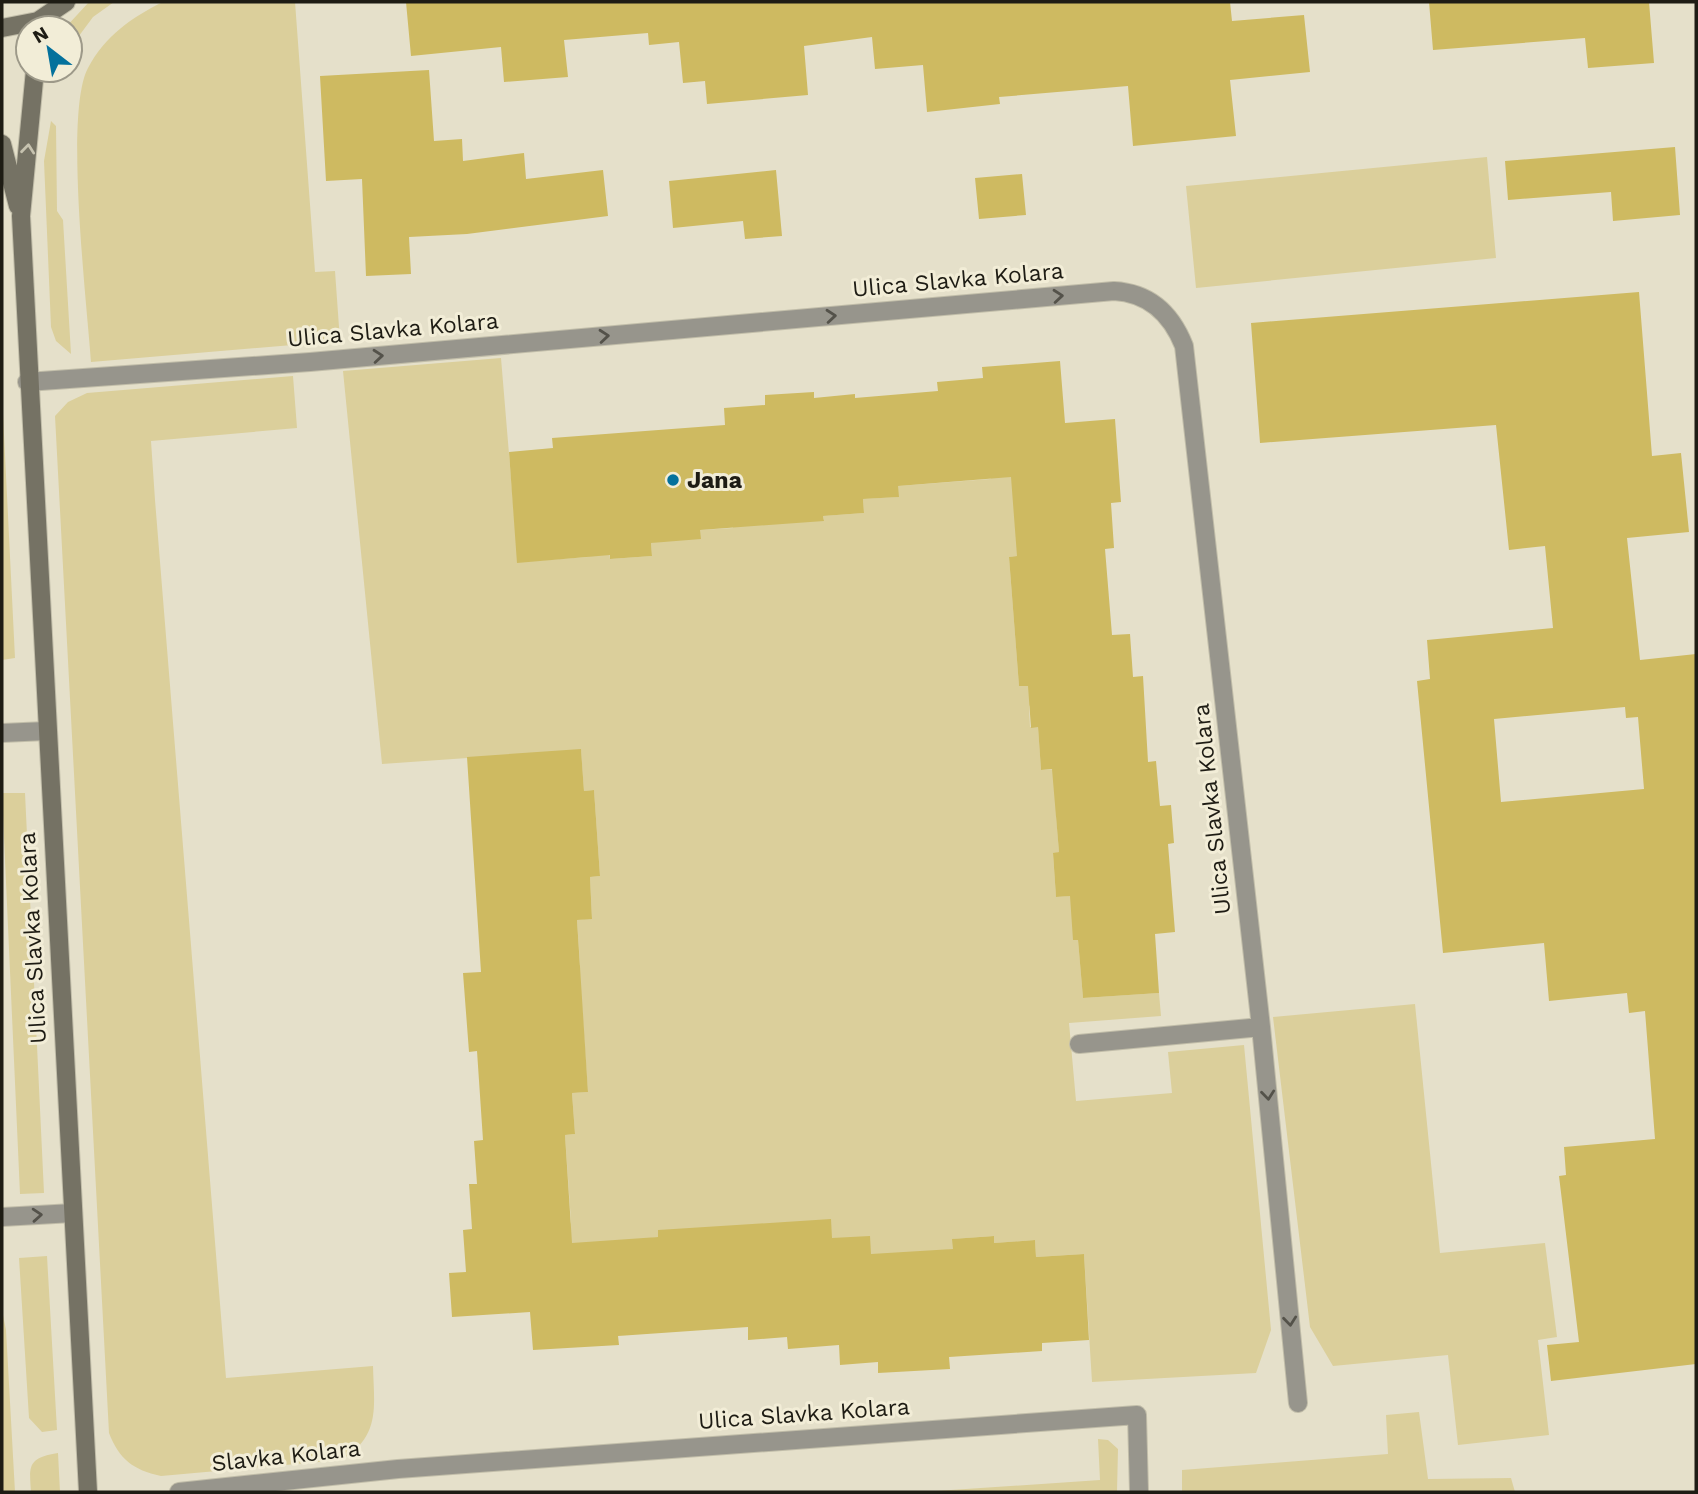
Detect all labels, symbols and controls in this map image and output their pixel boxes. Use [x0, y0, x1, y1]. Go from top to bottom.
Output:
north arrow [14, 14, 84, 84]
text: N [29, 21, 52, 48]
one-way arrow [21, 143, 36, 154]
street label: Ulica Slavka Kolara [851, 257, 1065, 303]
one-way arrow [1052, 289, 1063, 304]
street label: Ulica Slavka Kolara [286, 307, 500, 353]
one-way arrow [826, 309, 837, 324]
one-way arrow [599, 329, 610, 344]
one-way arrow [373, 349, 384, 364]
place label: Jana [687, 467, 743, 494]
marker: Jana [665, 472, 681, 488]
street label: Ulica Slavka Kolara [1187, 702, 1237, 916]
street label: Ulica Slavka Kolara [14, 831, 52, 1045]
one-way arrow [1260, 1089, 1275, 1101]
one-way arrow [32, 1208, 43, 1223]
one-way arrow [1282, 1316, 1297, 1327]
street label: Ulica Slavka Kolara [697, 1393, 911, 1435]
street label: Slavka Kolara [210, 1435, 362, 1477]

